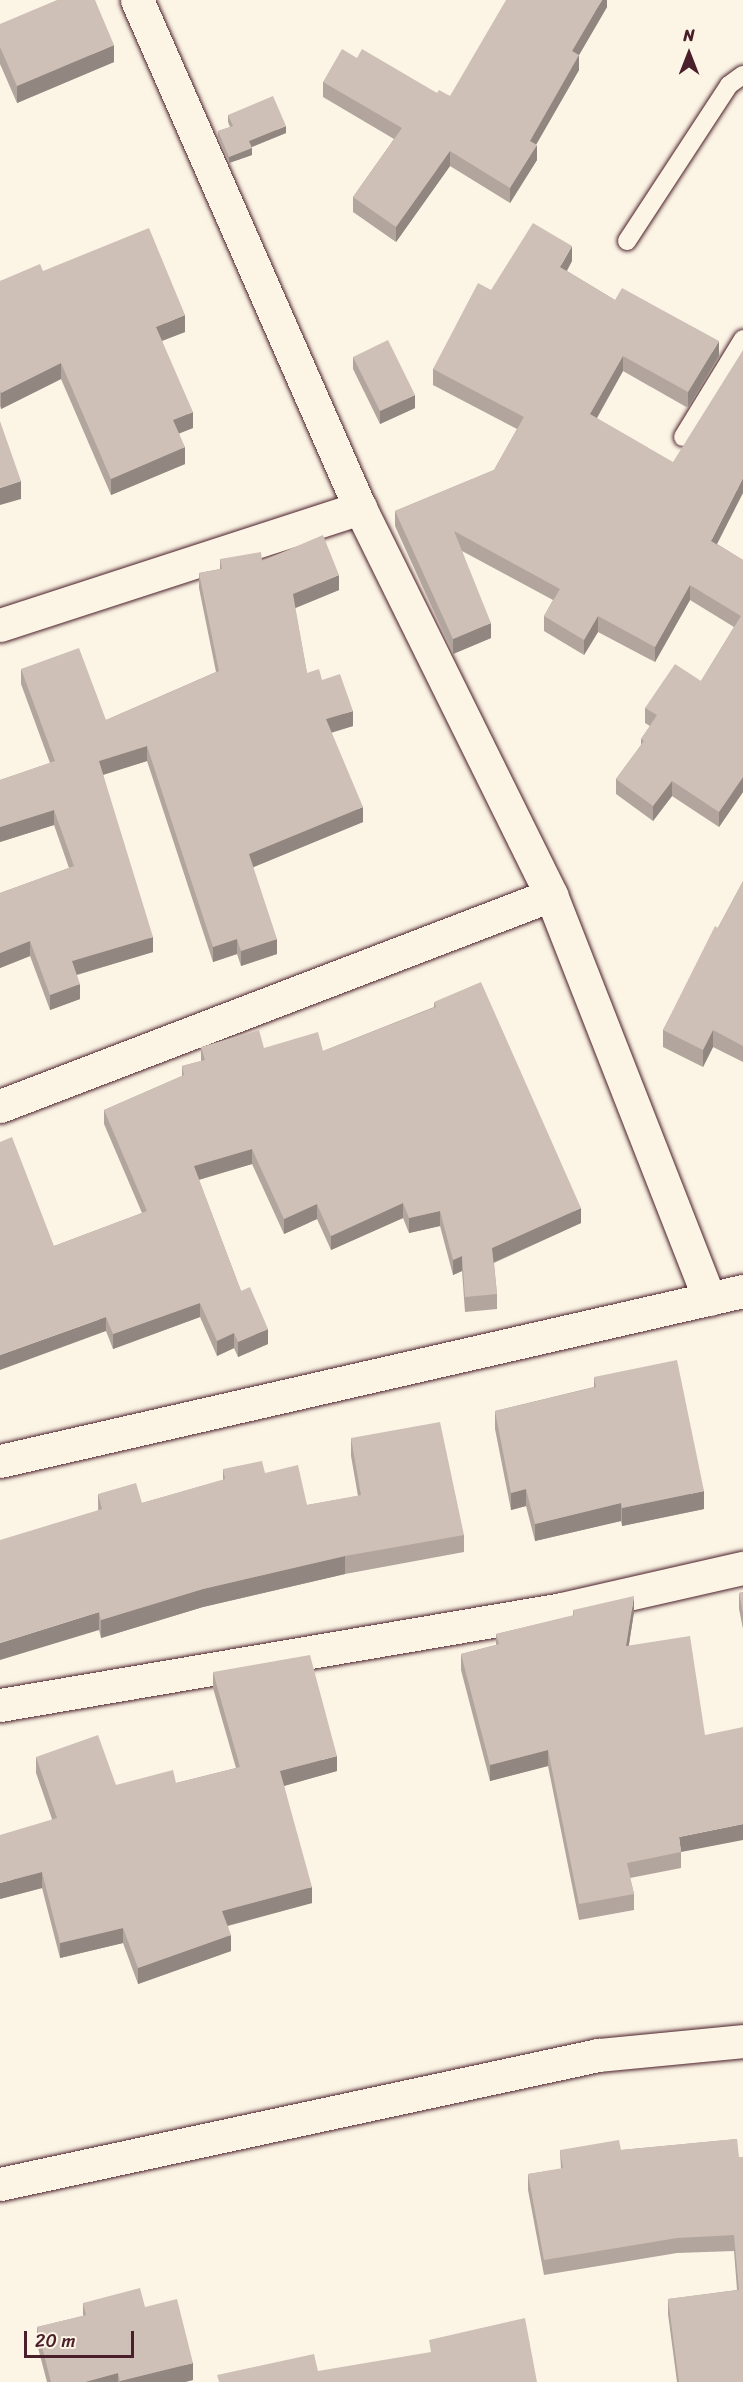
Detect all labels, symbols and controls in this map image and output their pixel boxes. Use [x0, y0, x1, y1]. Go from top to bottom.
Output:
text: N [683, 21, 695, 50]
north arrow [659, 24, 719, 84]
scale bar [27, 2319, 136, 2357]
text: 20 m [35, 2325, 75, 2357]

